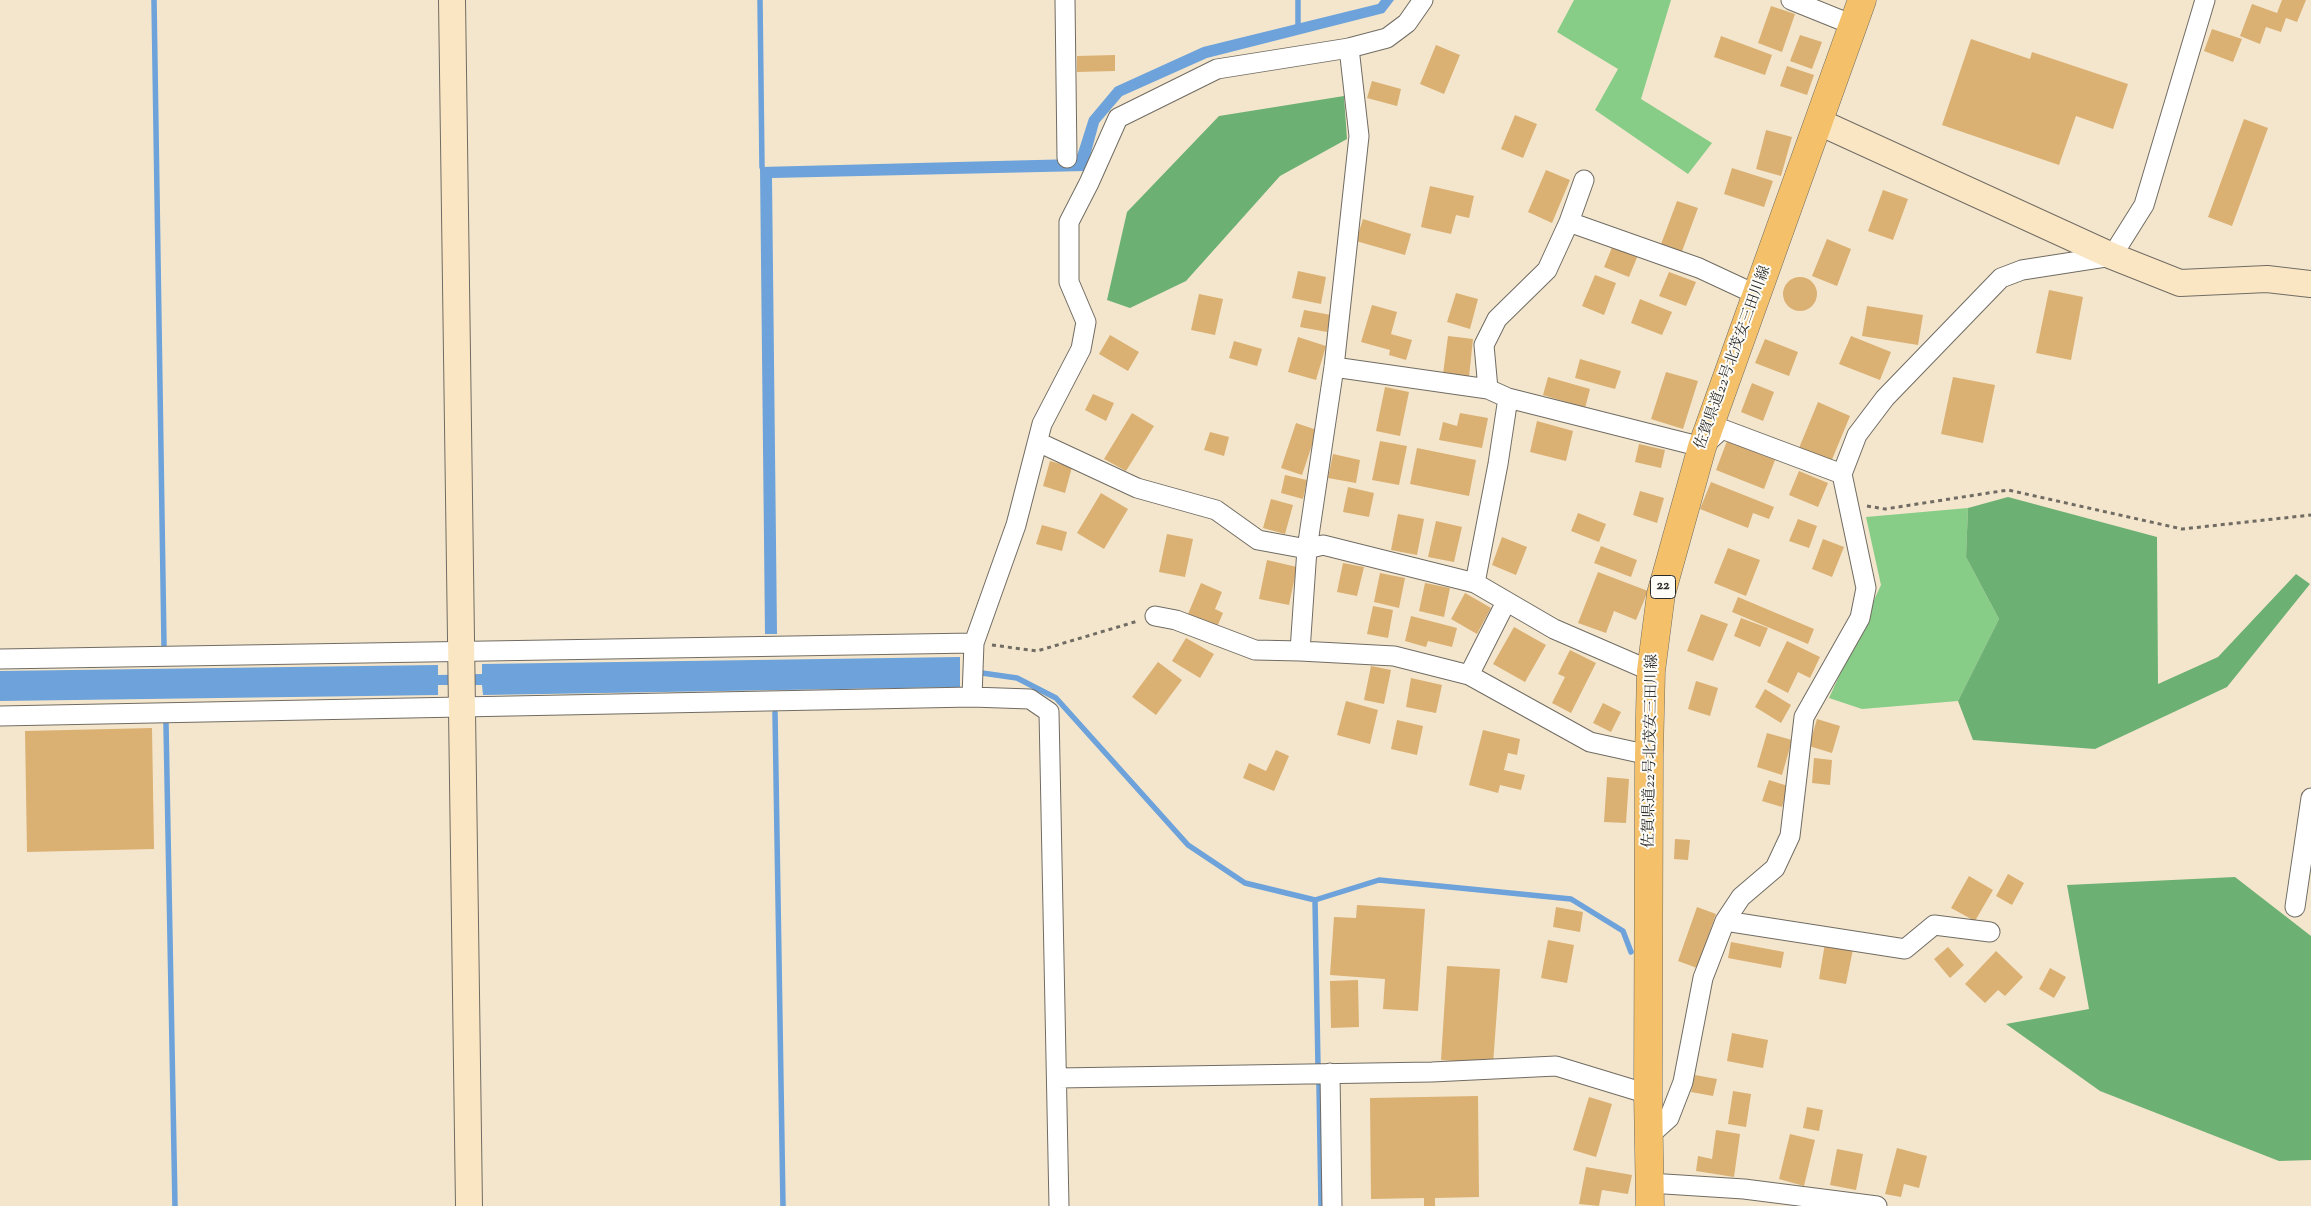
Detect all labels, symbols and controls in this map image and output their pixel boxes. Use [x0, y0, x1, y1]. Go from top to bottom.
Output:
street label: 佐賀県道22号北茂安三田川線 [1692, 264, 1776, 452]
road number: 22 [1650, 576, 1676, 598]
street label: 佐賀県道22号北茂安三田川線 [1641, 654, 1663, 848]

